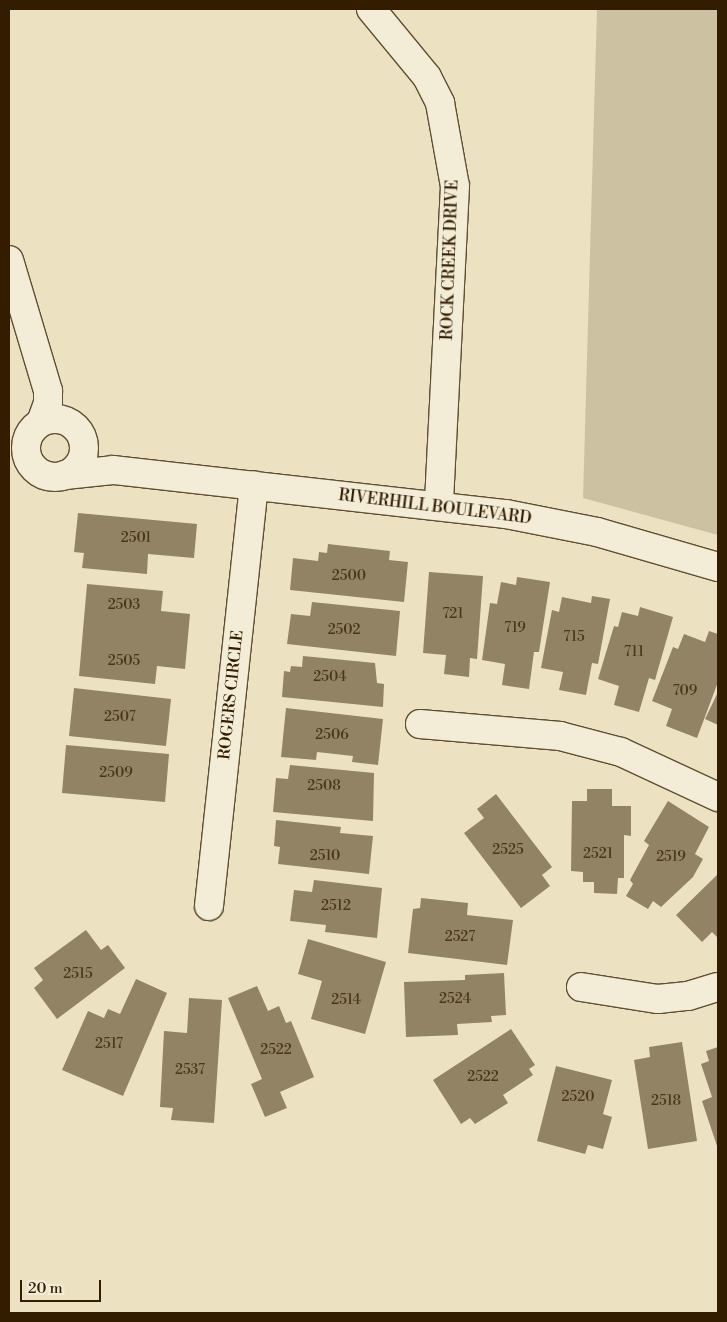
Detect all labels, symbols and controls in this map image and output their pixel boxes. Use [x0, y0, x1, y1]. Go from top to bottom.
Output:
street label: ROCK CREEK DRIVE [438, 179, 462, 341]
street label: RIVERHILL BOULEVARD [337, 486, 533, 528]
house number: 2501 [121, 530, 151, 546]
house number: 2500 [332, 568, 366, 584]
house number: 2503 [108, 597, 140, 613]
house number: 721 [442, 606, 464, 622]
house number: 719 [504, 620, 526, 636]
house number: 2502 [328, 622, 360, 638]
street label: ROGERS CIRCLE [215, 629, 247, 761]
house number: 715 [563, 629, 585, 645]
house number: 711 [624, 644, 644, 660]
house number: 2505 [108, 653, 140, 669]
house number: 2504 [313, 669, 347, 685]
house number: 709 [673, 683, 697, 699]
house number: 2507 [104, 709, 136, 725]
house number: 2506 [315, 727, 349, 743]
house number: 2509 [99, 765, 133, 781]
house number: 2508 [307, 778, 341, 794]
house number: 2525 [492, 842, 524, 858]
house number: 2521 [583, 846, 613, 862]
house number: 2510 [310, 848, 340, 864]
house number: 2519 [656, 849, 686, 865]
house number: 2512 [321, 898, 351, 914]
house number: 2527 [445, 929, 475, 945]
house number: 2515 [63, 966, 93, 982]
house number: 2524 [439, 991, 471, 1007]
house number: 2514 [331, 992, 361, 1008]
house number: 2517 [95, 1036, 123, 1052]
house number: 2522 [260, 1042, 292, 1058]
house number: 2537 [175, 1062, 205, 1078]
house number: 2522 [467, 1069, 499, 1085]
house number: 2520 [562, 1089, 594, 1105]
house number: 2518 [651, 1093, 681, 1109]
scale bar [22, 1270, 104, 1302]
text: 20 m [28, 1279, 63, 1298]

